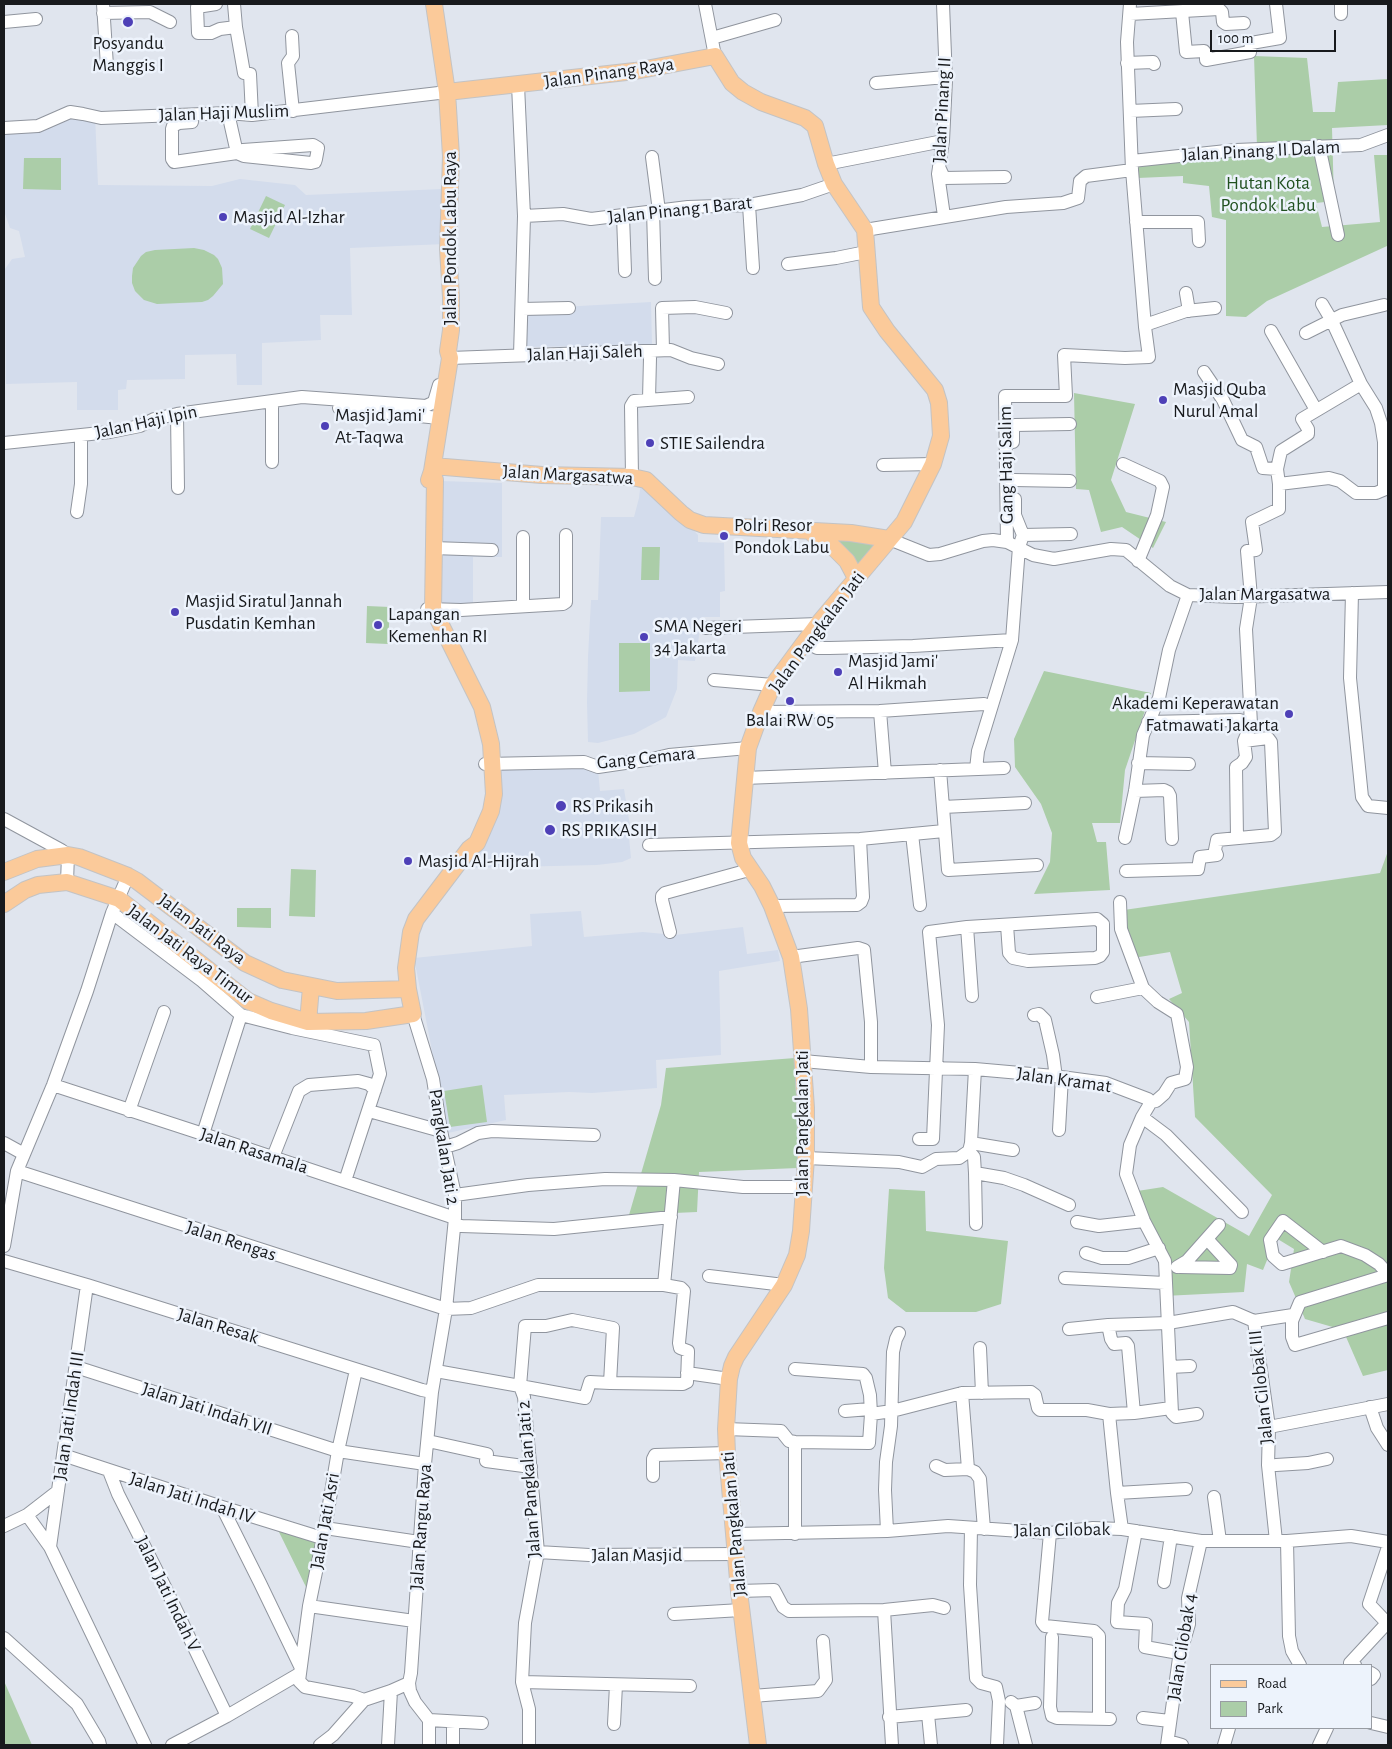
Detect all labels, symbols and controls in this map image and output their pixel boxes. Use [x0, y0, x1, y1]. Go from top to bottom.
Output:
marker: Posyandu Manggis I [121, 15, 135, 29]
scale bar [1212, 20, 1338, 52]
text: 100 m [1218, 31, 1253, 46]
place label: Posyandu Manggis I [92, 32, 164, 76]
street label: Jalan Pinang Raya [543, 53, 675, 93]
street label: Jalan Pinang II [928, 57, 956, 163]
street label: Jalan Haji Muslim [158, 99, 290, 127]
street label: Jalan Pinang II Dalam [1181, 135, 1341, 167]
street label: Jalan Pondok Labu Raya [439, 151, 461, 325]
park label: Hutan Kota Pondok Labu [1220, 172, 1316, 216]
street label: Jalan Pinang 1 Barat [607, 191, 753, 229]
place label: Masjid Al-Izhar [233, 206, 345, 228]
marker: Masjid Al-Izhar [217, 211, 229, 223]
street label: Jalan Haji Saleh [527, 340, 643, 366]
place label: Masjid Quba Nurul Amal [1173, 378, 1267, 422]
marker: Masjid Quba Nurul Amal [1157, 394, 1169, 406]
street label: Jalan Haji Ipin [93, 400, 199, 444]
place label: Masjid Jami' At-Taqwa [335, 404, 425, 448]
street label: Gang Haji Salim [994, 406, 1018, 524]
marker: Masjid Jami' At-Taqwa [319, 420, 331, 432]
place label: STIE Sailendra [660, 432, 765, 454]
marker: STIE Sailendra [644, 437, 656, 449]
street label: Jalan Margasatwa [502, 460, 634, 490]
place label: Polri Resor Pondok Labu [734, 514, 829, 558]
marker: Polri Resor Pondok Labu [718, 530, 730, 542]
street label: Jalan Pangkalan Jati [764, 567, 870, 697]
street label: Jalan Margasatwa [1200, 583, 1330, 605]
place label: Masjid Siratul Jannah Pusdatin Kemhan [185, 590, 342, 634]
place label: Lapangan Kemenhan RI [388, 603, 488, 647]
marker: Masjid Siratul Jannah Pusdatin Kemhan [169, 606, 181, 618]
place label: SMA Negeri 34 Jakarta [654, 615, 742, 659]
marker: Lapangan Kemenhan RI [372, 619, 384, 631]
marker: SMA Negeri 34 Jakarta [638, 631, 650, 643]
place label: Masjid Jami' Al Hikmah [848, 650, 938, 694]
marker: Masjid Jami' Al Hikmah [832, 666, 844, 678]
place label: Akademi Keperawatan Fatmawati Jakarta [1112, 692, 1279, 736]
marker: Balai RW 05 [784, 695, 796, 707]
marker: Akademi Keperawatan Fatmawati Jakarta [1283, 708, 1295, 720]
place label: Balai RW 05 [746, 709, 834, 731]
street label: Gang Cemara [596, 742, 696, 774]
place label: RS Prikasih [572, 795, 654, 817]
marker: RS Prikasih [554, 799, 568, 813]
place label: RS PRIKASIH [561, 819, 658, 841]
marker: RS PRIKASIH [543, 823, 557, 837]
place label: Masjid Al-Hijrah [418, 850, 539, 872]
marker: Masjid Al-Hijrah [402, 855, 414, 867]
street label: Jalan Jati Raya [154, 889, 250, 969]
street label: Jalan Jati Raya Timur [123, 899, 257, 1009]
street label: Jalan Pangkalan Jati [791, 1050, 813, 1196]
street label: Jalan Kramat [1015, 1062, 1113, 1098]
street label: Pangkalan Jati 2 [424, 1087, 464, 1207]
street label: Jalan Rasamala [197, 1123, 311, 1179]
street label: Jalan Rengas [183, 1216, 279, 1266]
street label: Jalan Resak [175, 1303, 261, 1349]
street label: Jalan Cilobak III [1244, 1329, 1278, 1445]
street label: Jalan Jati Indah III [49, 1350, 89, 1482]
street label: Jalan Jati Indah VII [139, 1377, 275, 1441]
street label: Jalan Pangkalan Jati 2 [512, 1400, 546, 1558]
street label: Jalan Pangkalan Jati [716, 1450, 752, 1598]
street label: Jalan Rangu Raya [405, 1463, 437, 1591]
street label: Jalan Jati Indah IV [126, 1467, 258, 1529]
street label: Jalan Jati Asri [305, 1471, 345, 1571]
street label: Jalan Cilobak [1014, 1518, 1110, 1542]
street label: Jalan Jati Indah V [130, 1533, 206, 1655]
street label: Jalan Masjid [592, 1544, 682, 1566]
street label: Jalan Cilobak 4 [1162, 1592, 1202, 1702]
legend [1210, 1664, 1372, 1729]
text: Road [1257, 1676, 1287, 1691]
text: Park [1257, 1701, 1283, 1716]

